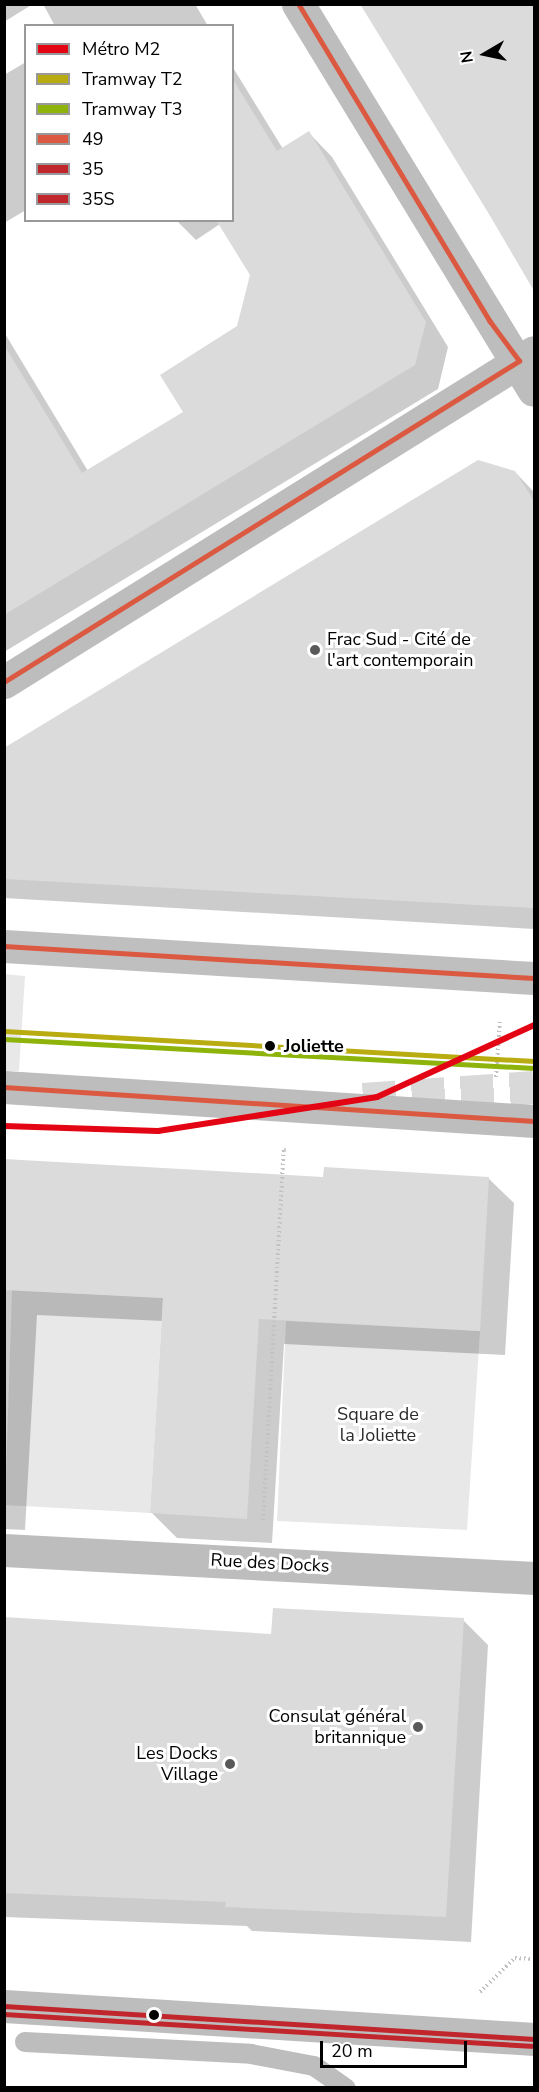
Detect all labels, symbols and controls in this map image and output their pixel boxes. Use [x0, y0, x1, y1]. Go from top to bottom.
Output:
legend [24, 24, 234, 222]
north arrow [455, 24, 515, 84]
text: Métro M2 [82, 37, 160, 61]
text: N [455, 49, 479, 64]
text: Tramway T2 [82, 67, 183, 91]
text: Tramway T3 [82, 97, 183, 121]
text: 49 [82, 127, 104, 151]
text: 35 [82, 157, 104, 181]
text: 35S [82, 187, 115, 211]
place label: Frac Sud - Cité de l'art contemporain [327, 629, 473, 672]
marker: Frac Sud - Cité de l'art contemporain [308, 643, 322, 657]
place label: Joliette [284, 1035, 344, 1057]
marker: Joliette [261, 1037, 279, 1055]
park label: Square de la Joliette [337, 1404, 419, 1446]
street label: Rue des Docks [210, 1549, 330, 1577]
place label: Consulat général britannique [269, 1706, 406, 1748]
marker: Consulat général britannique [411, 1720, 425, 1734]
place label: Les Docks Village [136, 1743, 218, 1786]
marker: Les Docks Village [223, 1757, 237, 1771]
unlabelled marker [148, 2009, 160, 2021]
scale bar [323, 2029, 470, 2067]
text: 20 m [331, 2039, 373, 2063]

